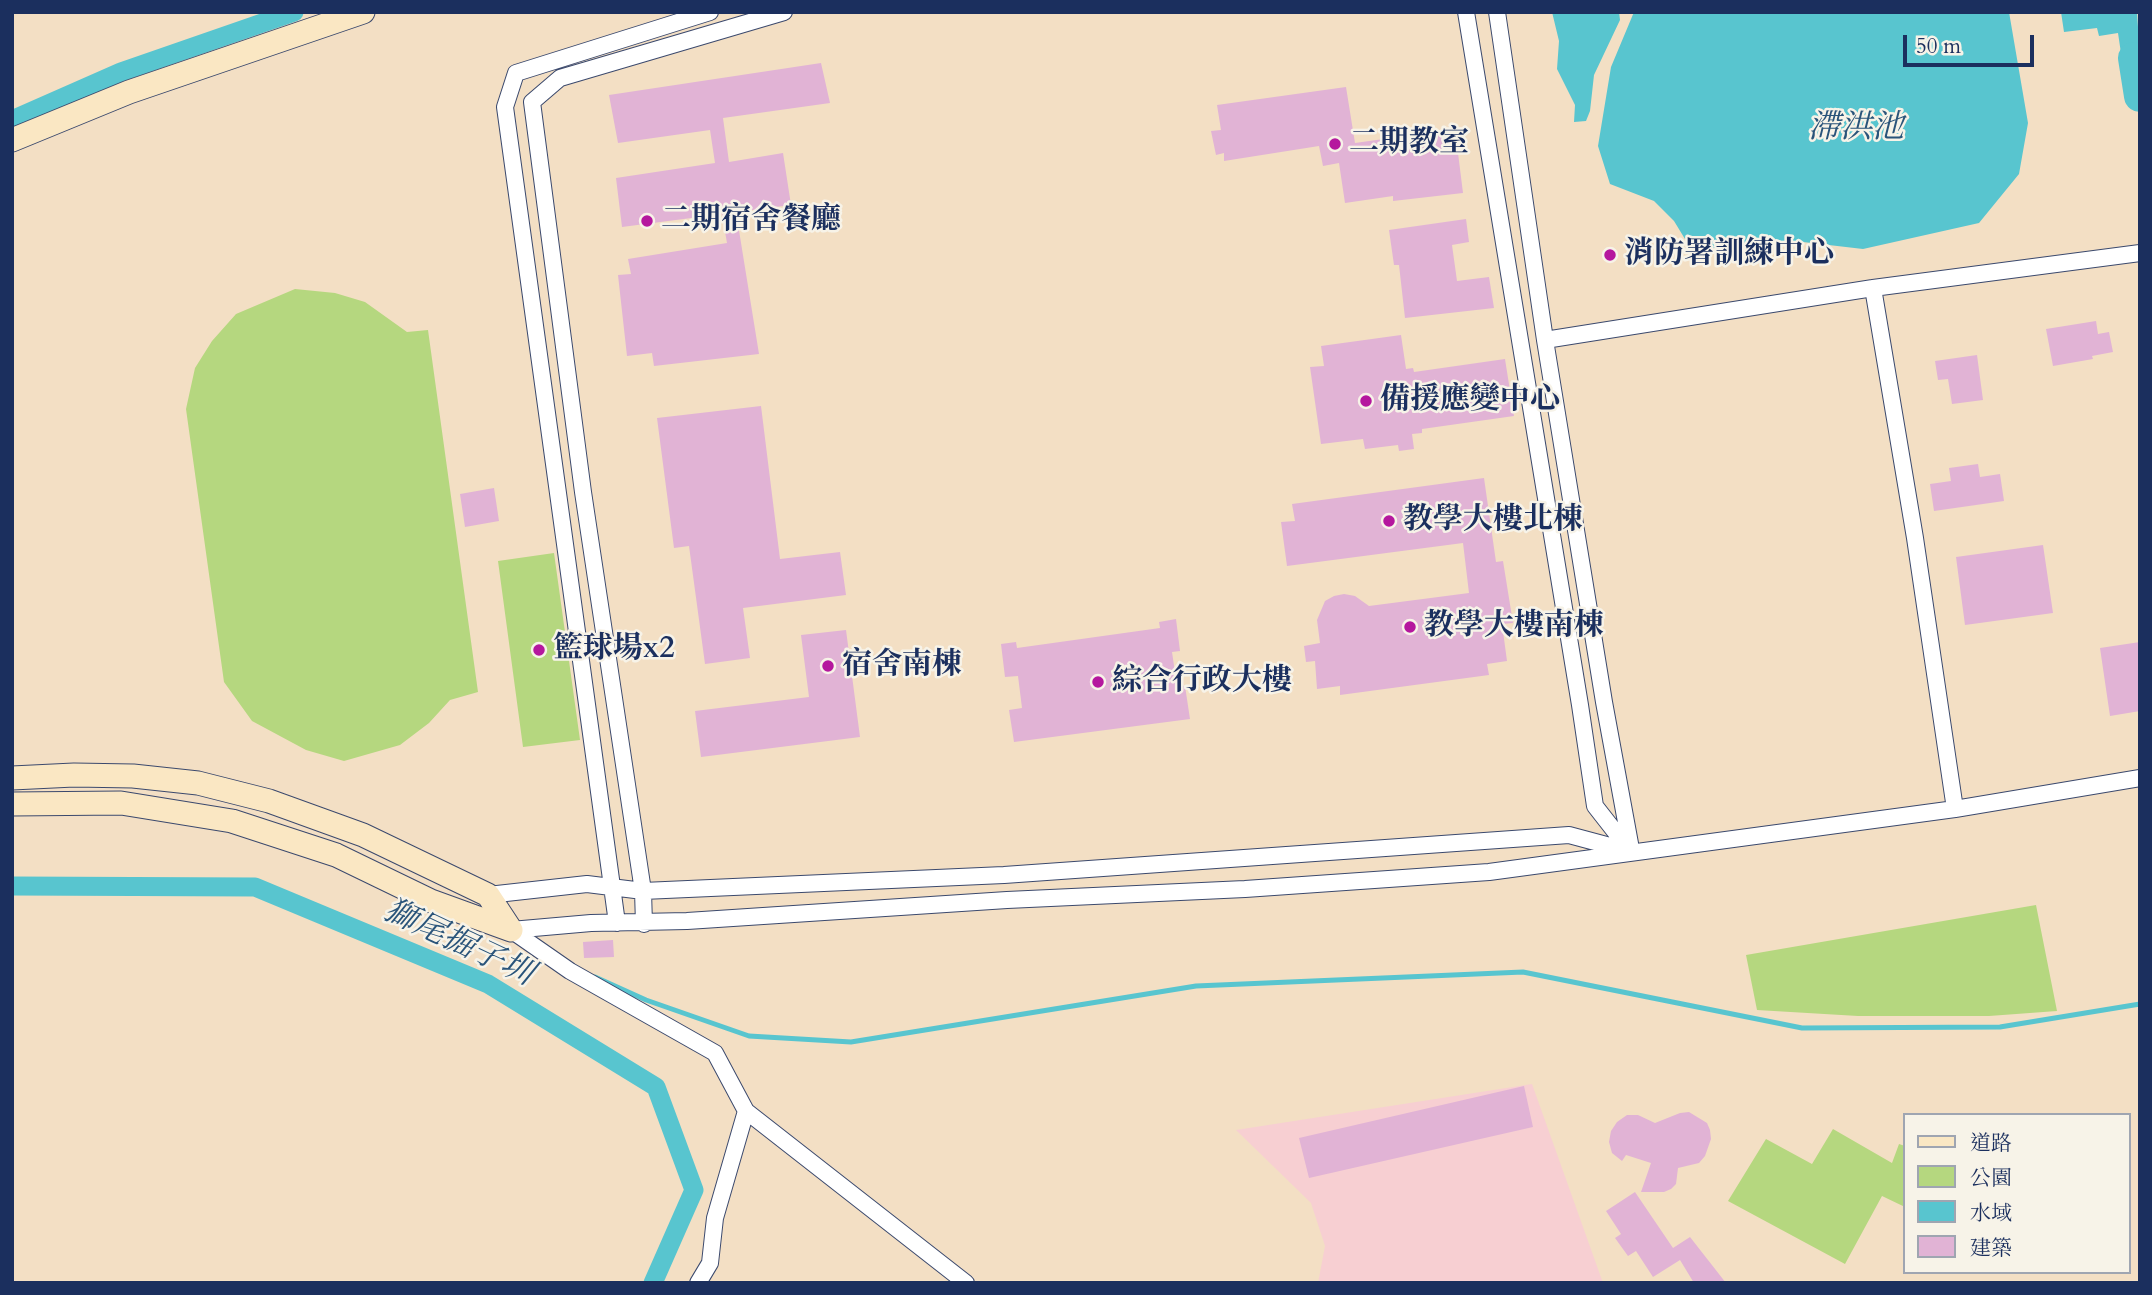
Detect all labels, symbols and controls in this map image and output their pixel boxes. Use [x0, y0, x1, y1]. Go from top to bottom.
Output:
scale bar [1907, 21, 2038, 65]
text: 50 m [1916, 32, 1961, 61]
water label: 滯洪池 [1808, 111, 1904, 149]
place label: 二期教室 [1349, 126, 1469, 162]
marker: 二期教室 [1327, 136, 1343, 152]
place label: 二期宿舍餐廳 [661, 203, 841, 239]
marker: 二期宿舍餐廳 [639, 213, 655, 229]
place label: 消防署訓練中心 [1624, 237, 1834, 273]
marker: 消防署訓練中心 [1602, 247, 1618, 263]
place label: 備援應變中心 [1380, 383, 1560, 419]
marker: 備援應變中心 [1358, 393, 1374, 409]
place label: 教學大樓北棟 [1403, 503, 1583, 539]
marker: 教學大樓北棟 [1381, 513, 1397, 529]
place label: 教學大樓南棟 [1424, 609, 1604, 645]
marker: 教學大樓南棟 [1402, 619, 1418, 635]
place label: 籃球場x2 [553, 632, 675, 668]
marker: 籃球場x2 [531, 642, 547, 658]
place label: 宿舍南棟 [842, 648, 962, 684]
marker: 宿舍南棟 [820, 658, 836, 674]
place label: 綜合行政大樓 [1112, 664, 1292, 700]
marker: 綜合行政大樓 [1090, 674, 1106, 690]
water label: 獅尾掘子圳 [377, 893, 539, 995]
legend [1904, 1113, 2131, 1274]
text: 道路 [1970, 1129, 2012, 1158]
text: 公園 [1970, 1164, 2012, 1193]
text: 水域 [1970, 1199, 2012, 1228]
text: 建築 [1970, 1234, 2012, 1263]

